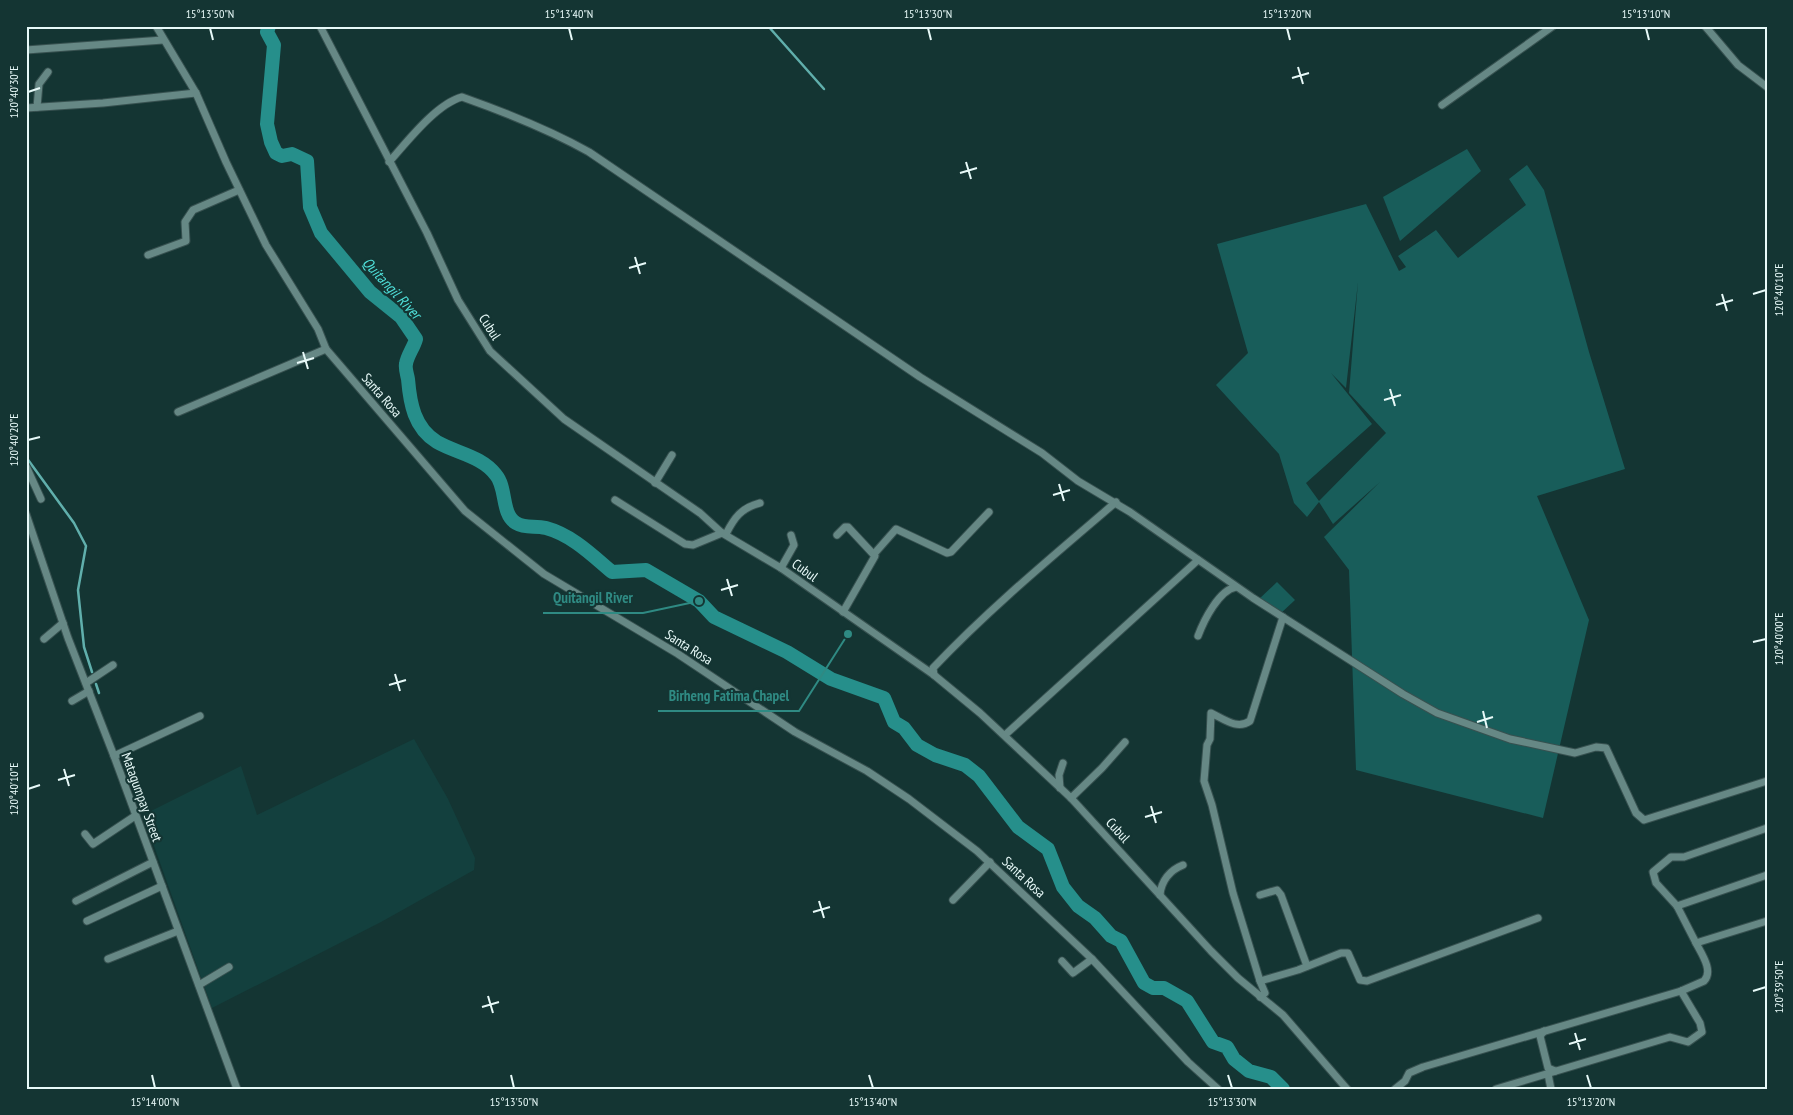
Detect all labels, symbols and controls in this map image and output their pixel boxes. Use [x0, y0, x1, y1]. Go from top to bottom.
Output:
text: 15°13'50"N [186, 6, 234, 21]
text: 15°13'40"N [545, 6, 593, 21]
text: 15°13'30"N [904, 6, 952, 21]
text: 15°13'20"N [1263, 6, 1311, 21]
text: 15°13'10"N [1622, 6, 1670, 21]
text: 120°40'30"E [6, 66, 21, 118]
water label: Quitangil River [359, 253, 427, 324]
text: 120°40'10"E [1771, 264, 1786, 316]
street label: Cubul [475, 310, 505, 344]
street label: Santa Rosa [358, 369, 406, 421]
text: 120°40'20"E [6, 414, 21, 466]
street label: Cubul [788, 555, 822, 586]
callout: Quitangil River [543, 583, 643, 613]
text: Quitangil River [553, 588, 634, 607]
text: 120°40'00"E [1771, 613, 1786, 665]
street label: Santa Rosa [662, 625, 716, 669]
callout: Birheng Fatima Chapel [658, 681, 799, 711]
text: Birheng Fatima Chapel [669, 686, 790, 705]
street label: Matagumpay Street [118, 750, 167, 844]
text: 120°40'10"E [6, 763, 21, 815]
street label: Cubul [1102, 814, 1135, 847]
street label: Santa Rosa [999, 852, 1049, 902]
text: 120°39'50"E [1771, 961, 1786, 1013]
text: 15°14'00"N [131, 1094, 179, 1109]
text: 15°13'50"N [490, 1094, 538, 1109]
text: 15°13'40"N [849, 1094, 897, 1109]
text: 15°13'30"N [1208, 1094, 1256, 1109]
text: 15°13'20"N [1567, 1094, 1615, 1109]

